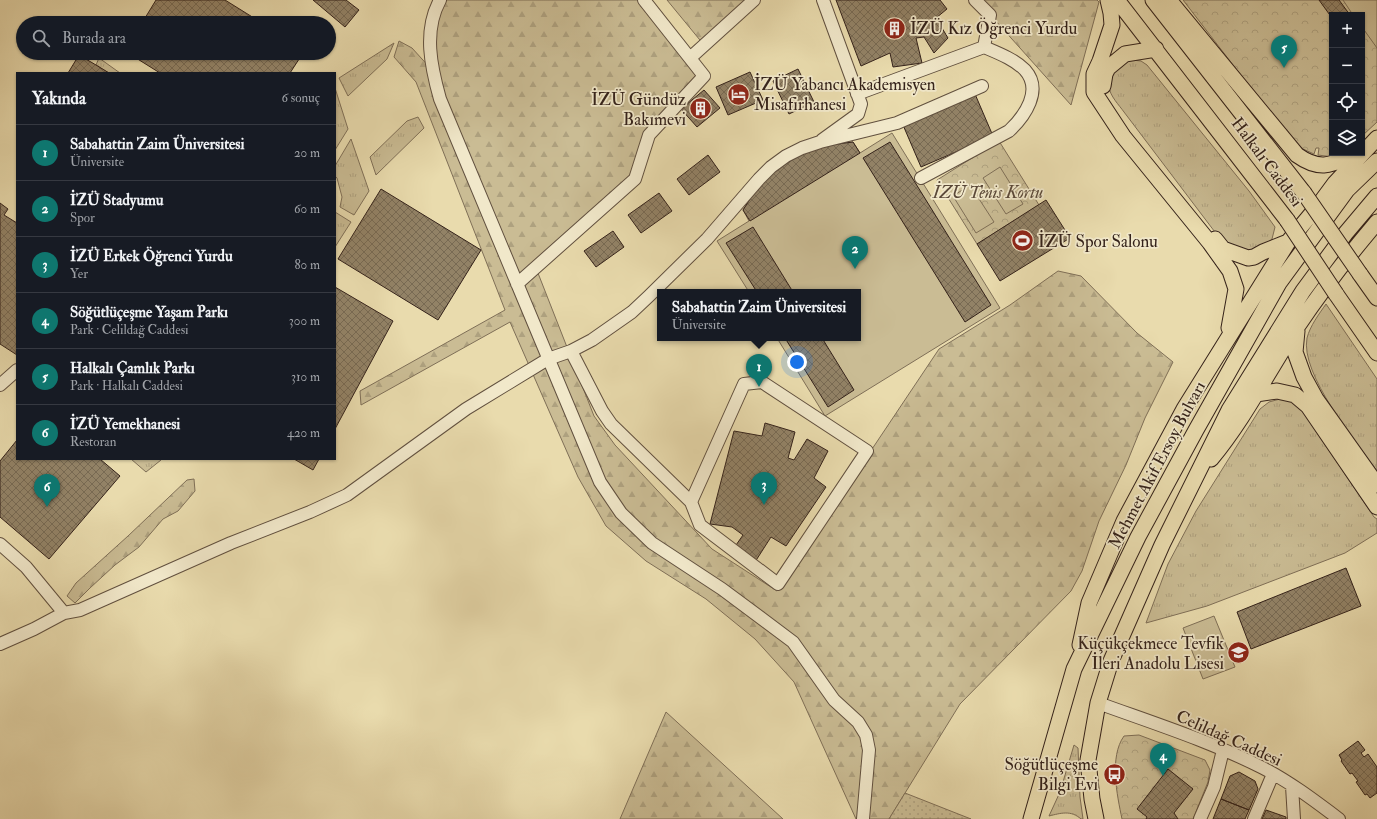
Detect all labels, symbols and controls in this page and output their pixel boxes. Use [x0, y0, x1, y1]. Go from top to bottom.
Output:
map controls [1329, 12, 1365, 156]
button: + [1329, 12, 1365, 48]
building icon: İZÜ Kız Öğrenci Yurdu [881, 15, 907, 41]
search box [16, 16, 336, 60]
place label: İZÜ Kız Öğrenci Yurdu [910, 17, 1078, 39]
icon: search [30, 27, 52, 49]
text: Burada ara [62, 29, 126, 48]
pin: 5 [1271, 35, 1297, 68]
button: − [1329, 48, 1365, 84]
place label: İZÜ Yabancı Akademisyen Misafirhanesi [754, 73, 936, 115]
hotel icon: İZÜ Yabancı Akademisyen Misafirhanesi [726, 81, 752, 107]
button: locate [1329, 84, 1365, 120]
text: Yakında [32, 88, 86, 109]
place label: İZÜ Gündüz Bakımevi [591, 88, 686, 130]
text: 6 sonuç [281, 90, 320, 106]
building icon: İZÜ Gündüz Bakımevi [688, 96, 714, 122]
street label: Halkalı Caddesi [1227, 113, 1308, 211]
button: layers [1329, 120, 1365, 156]
text: Sabahattin Zaim Üniversitesi [70, 135, 244, 154]
text: 1 [43, 145, 47, 161]
text: 20 m [294, 145, 320, 161]
text: Üniversite [70, 154, 124, 170]
park label: İZÜ Tenis Kortu [932, 181, 1043, 203]
text: İZÜ Stadyumu [70, 191, 163, 210]
text: 2 [42, 201, 48, 217]
text: 60 m [294, 201, 320, 217]
text: Spor [70, 210, 95, 226]
sports icon: İZÜ Spor Salonu [1010, 228, 1036, 254]
place label: İZÜ Spor Salonu [1038, 230, 1158, 253]
pin: 2 [842, 236, 868, 269]
text: İZÜ Erkek Öğrenci Yurdu [70, 247, 233, 266]
text: 3 [43, 257, 48, 273]
text: 80 m [294, 257, 320, 273]
text: Yer [70, 266, 88, 282]
popup [657, 289, 861, 341]
text: Sabahattin Zaim Üniversitesi [672, 298, 846, 317]
text: Söğütlüçeşme Yaşam Parkı [70, 303, 228, 322]
text: 4 [41, 313, 49, 329]
text: 300 m [289, 313, 320, 329]
text: Üniversite [672, 317, 726, 333]
text: Park · Celildağ Caddesi [70, 322, 189, 338]
your location [787, 352, 807, 372]
pin: 1 [746, 354, 772, 387]
text: Halkalı Çamlık Parkı [70, 359, 195, 378]
text: 5 [42, 369, 48, 385]
text: 310 m [291, 369, 320, 385]
street label: Mehmet Akif Ersoy Bulvarı [1104, 377, 1211, 553]
text: Park · Halkalı Caddesi [70, 378, 183, 394]
text: İZÜ Yemekhanesi [70, 415, 180, 434]
text: 6 [42, 425, 48, 441]
text: 420 m [287, 425, 320, 441]
text: Restoran [70, 434, 116, 450]
pin: 3 [751, 472, 777, 505]
pin: 6 [34, 474, 60, 507]
place label: Küçükçekmece Tevfik İleri Anadolu Lisesi [1077, 633, 1224, 674]
school or university icon: Küçükçekmece Tevfik İleri Anadolu Lisesi [1226, 640, 1252, 666]
street label: Celildağ Caddesi [1173, 705, 1286, 771]
pin: 4 [1150, 743, 1176, 776]
place label: Söğütlüçeşme Bilgi Evi [1005, 754, 1098, 795]
bus stop icon: Söğütlüçeşme Bilgi Evi [1101, 761, 1127, 787]

